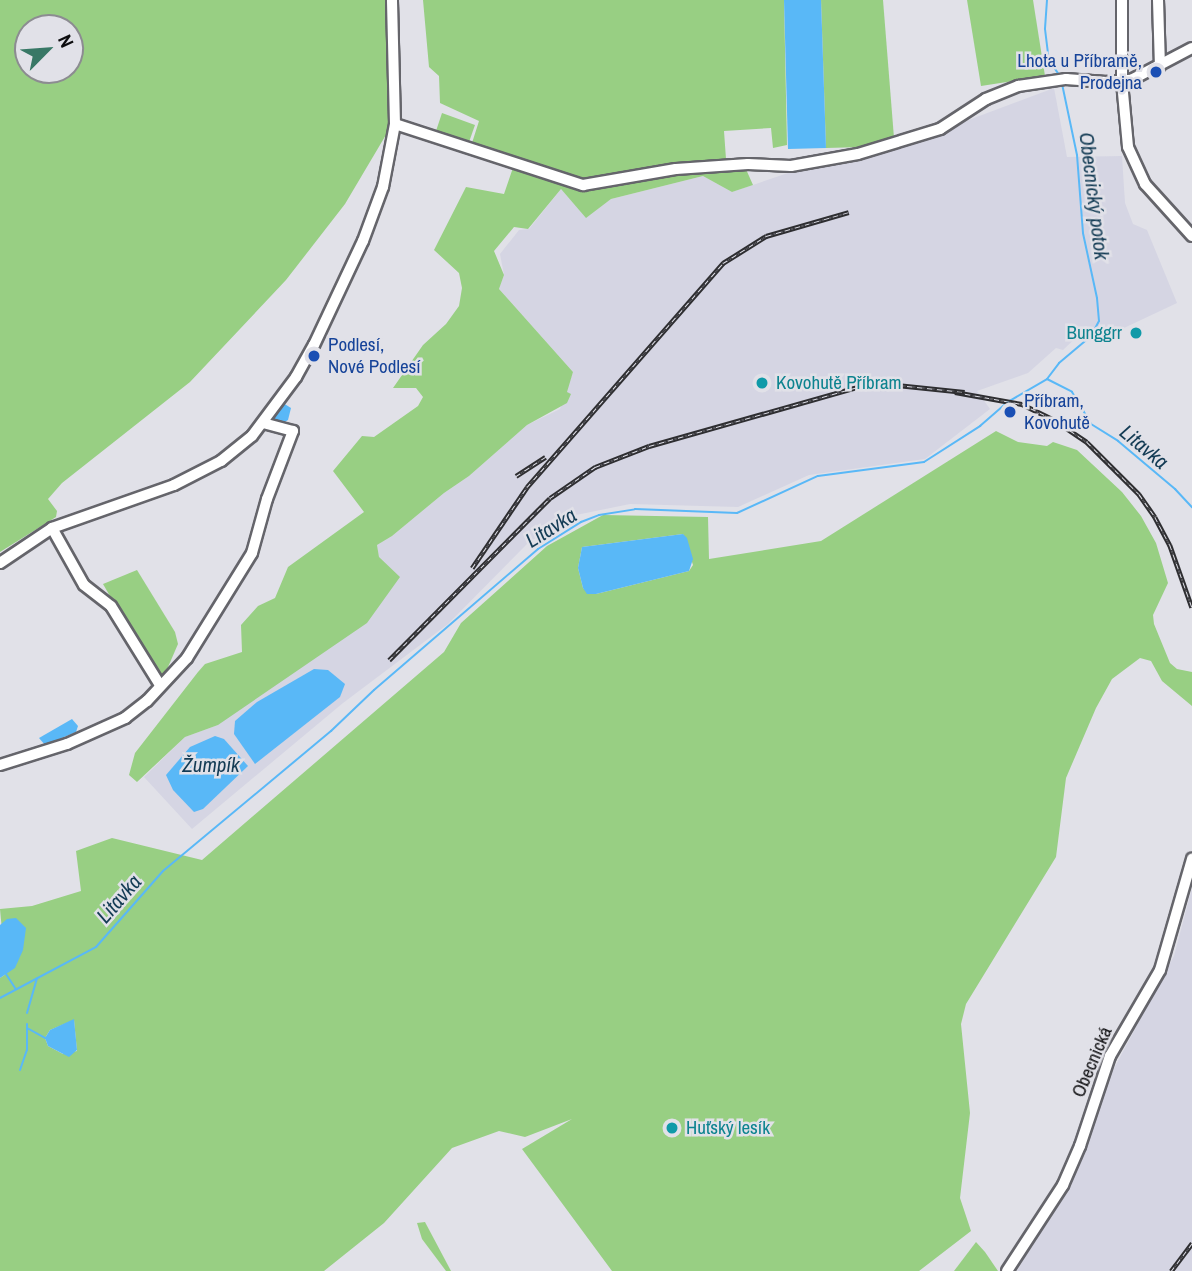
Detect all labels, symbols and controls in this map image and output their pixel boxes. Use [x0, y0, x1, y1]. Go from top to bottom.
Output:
north arrow [14, 14, 84, 84]
text: N [52, 30, 80, 52]
place label: Lhota u Příbramě, Prodejna [1017, 50, 1142, 94]
marker: Lhota u Příbramě, Prodejna [1148, 64, 1164, 80]
water label: Obecnický potok [1074, 131, 1114, 261]
place label: Bunggrr [1067, 322, 1122, 344]
marker: Bunggrr [1128, 325, 1144, 341]
place label: Podlesí, Nové Podlesí [328, 334, 421, 378]
marker: Podlesí, Nové Podlesí [306, 348, 322, 364]
place label: Kovohutě Příbram [776, 372, 902, 394]
marker: Kovohutě Příbram [754, 375, 770, 391]
place label: Příbram, Kovohutě [1024, 390, 1090, 434]
marker: Příbram, Kovohutě [1002, 404, 1018, 420]
water label: Litavka [1115, 420, 1173, 474]
water label: Litavka [521, 503, 581, 553]
water label: Žumpík [182, 752, 240, 778]
water label: Litavka [91, 870, 147, 928]
street label: Obecnická [1067, 1023, 1117, 1101]
place label: Huťský lesík [686, 1117, 770, 1139]
marker: Huťský lesík [664, 1120, 680, 1136]

